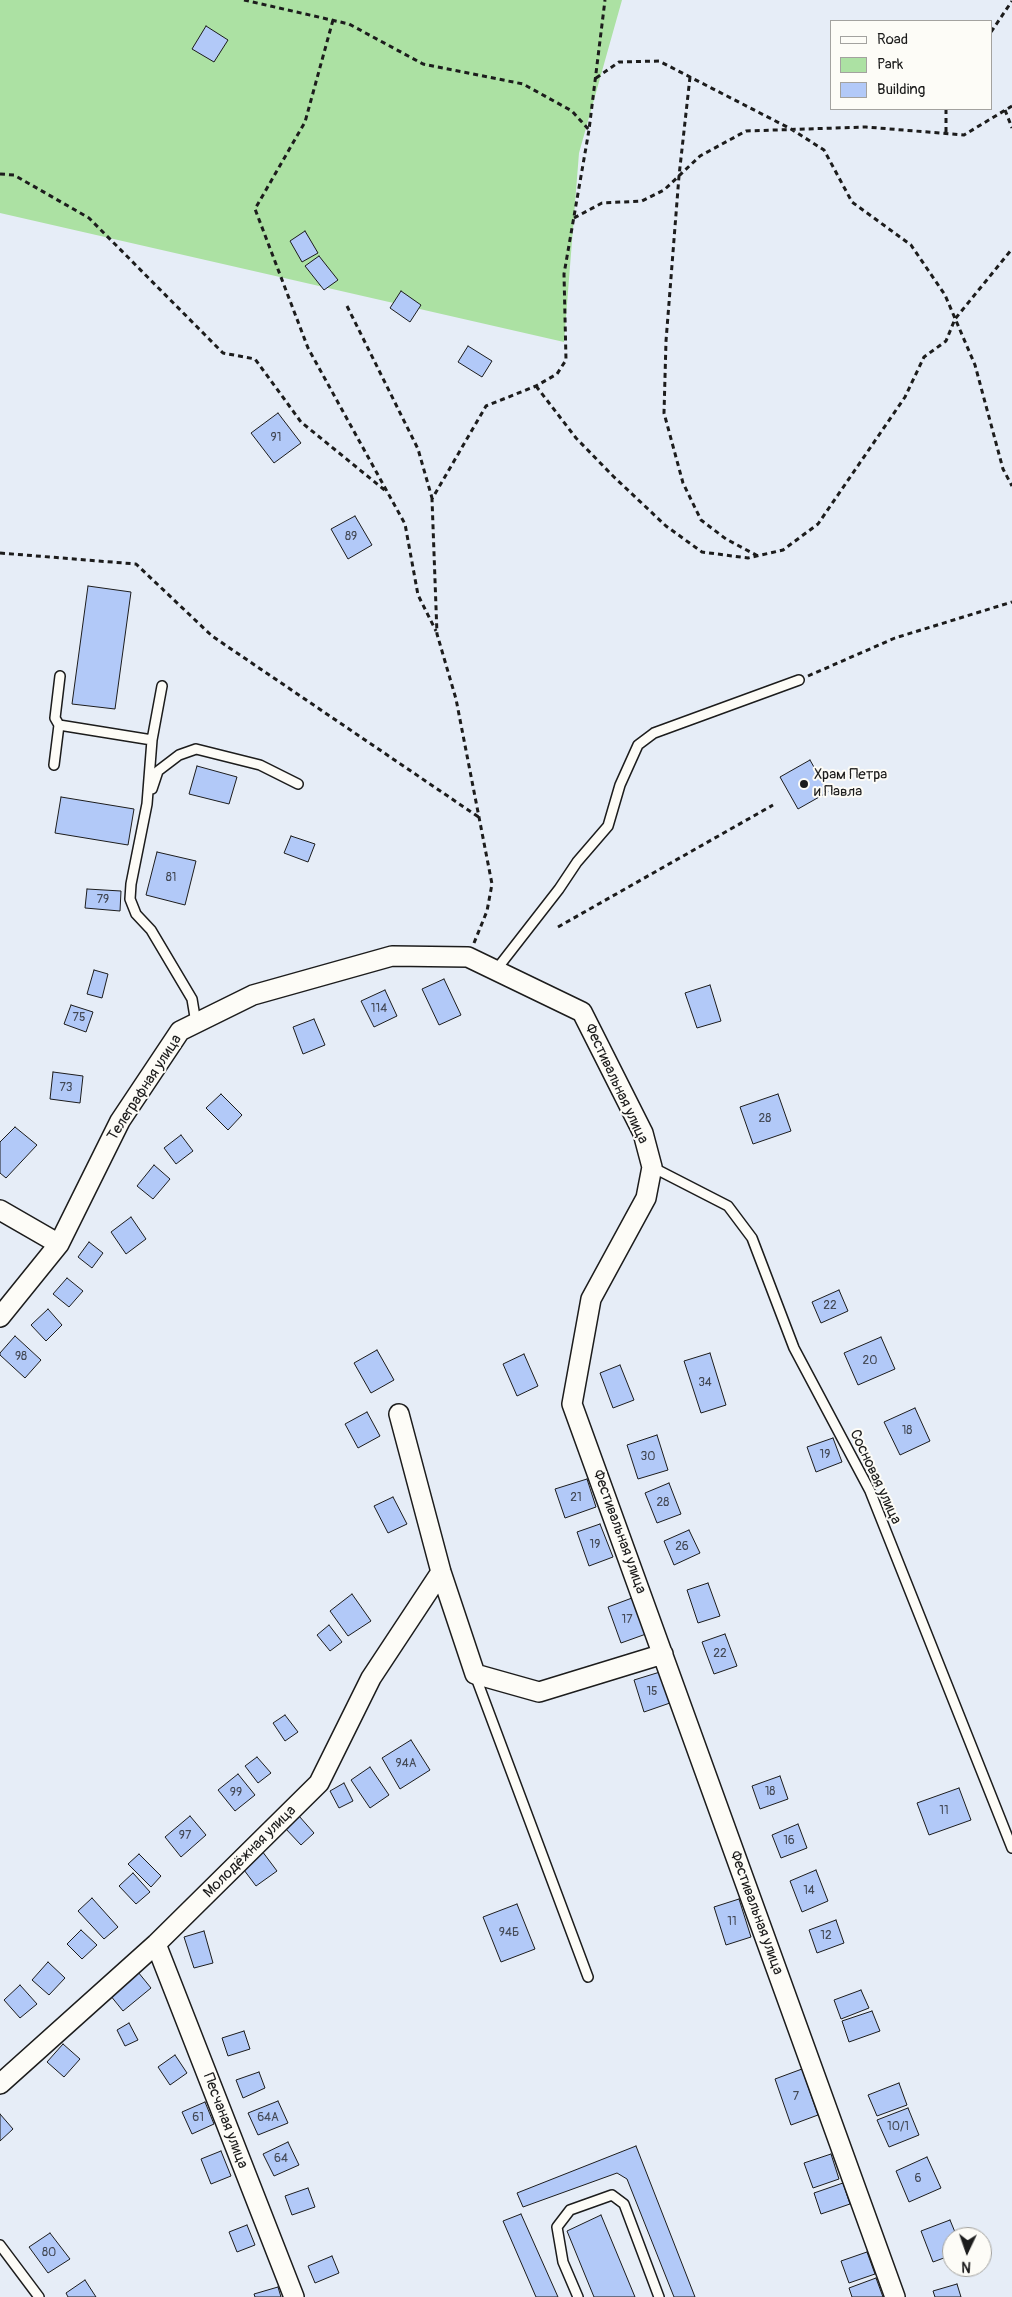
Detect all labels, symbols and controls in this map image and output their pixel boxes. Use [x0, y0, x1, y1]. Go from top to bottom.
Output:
legend [830, 20, 992, 110]
text: Road [877, 30, 908, 49]
text: Park [877, 55, 903, 74]
text: Building [877, 80, 925, 99]
house number: 91 [271, 431, 281, 445]
house number: 89 [345, 530, 357, 544]
place label: Храм Петра и Павла [814, 766, 887, 801]
marker: Храм Петра и Павла [798, 778, 810, 790]
house number: 81 [166, 871, 176, 885]
house number: 79 [97, 893, 109, 907]
house number: 114 [371, 1002, 387, 1016]
house number: 75 [73, 1011, 85, 1025]
street label: Фестивальная улица [580, 1021, 652, 1147]
street label: Телеграфная улица [104, 1032, 186, 1144]
house number: 73 [59, 1081, 73, 1095]
house number: 28 [759, 1112, 771, 1126]
house number: 22 [823, 1299, 837, 1313]
house number: 98 [15, 1350, 27, 1364]
house number: 20 [863, 1354, 877, 1368]
house number: 34 [698, 1376, 712, 1390]
house number: 18 [902, 1424, 912, 1438]
street label: Сосновая улица [845, 1427, 905, 1527]
house number: 19 [820, 1448, 830, 1462]
house number: 30 [641, 1450, 655, 1464]
street label: Фестивальная улица [588, 1468, 650, 1596]
house number: 21 [570, 1491, 582, 1505]
house number: 28 [657, 1496, 669, 1510]
house number: 19 [590, 1538, 600, 1552]
house number: 26 [675, 1540, 689, 1554]
house number: 17 [621, 1613, 633, 1627]
house number: 22 [713, 1647, 727, 1661]
house number: 15 [646, 1685, 658, 1699]
house number: 94А [396, 1757, 416, 1771]
house number: 18 [765, 1785, 775, 1799]
house number: 99 [230, 1786, 242, 1800]
street label: Молодёжная улица [200, 1802, 300, 1902]
house number: 11 [939, 1804, 949, 1818]
house number: 97 [179, 1829, 191, 1843]
house number: 16 [783, 1834, 795, 1848]
street label: Фестивальная улица [725, 1849, 787, 1977]
house number: 14 [803, 1884, 815, 1898]
house number: 11 [727, 1915, 737, 1929]
house number: 94Б [499, 1926, 519, 1940]
house number: 12 [820, 1929, 832, 1943]
street label: Песчаная улица [199, 2071, 251, 2171]
house number: 7 [793, 2090, 799, 2104]
house number: 61 [192, 2111, 204, 2125]
house number: 64А [257, 2111, 279, 2125]
house number: 10/1 [887, 2120, 909, 2134]
house number: 64 [274, 2152, 288, 2166]
house number: 6 [915, 2172, 921, 2186]
north arrow [942, 2227, 992, 2277]
house number: 80 [42, 2246, 56, 2260]
text: N [961, 2258, 971, 2275]

